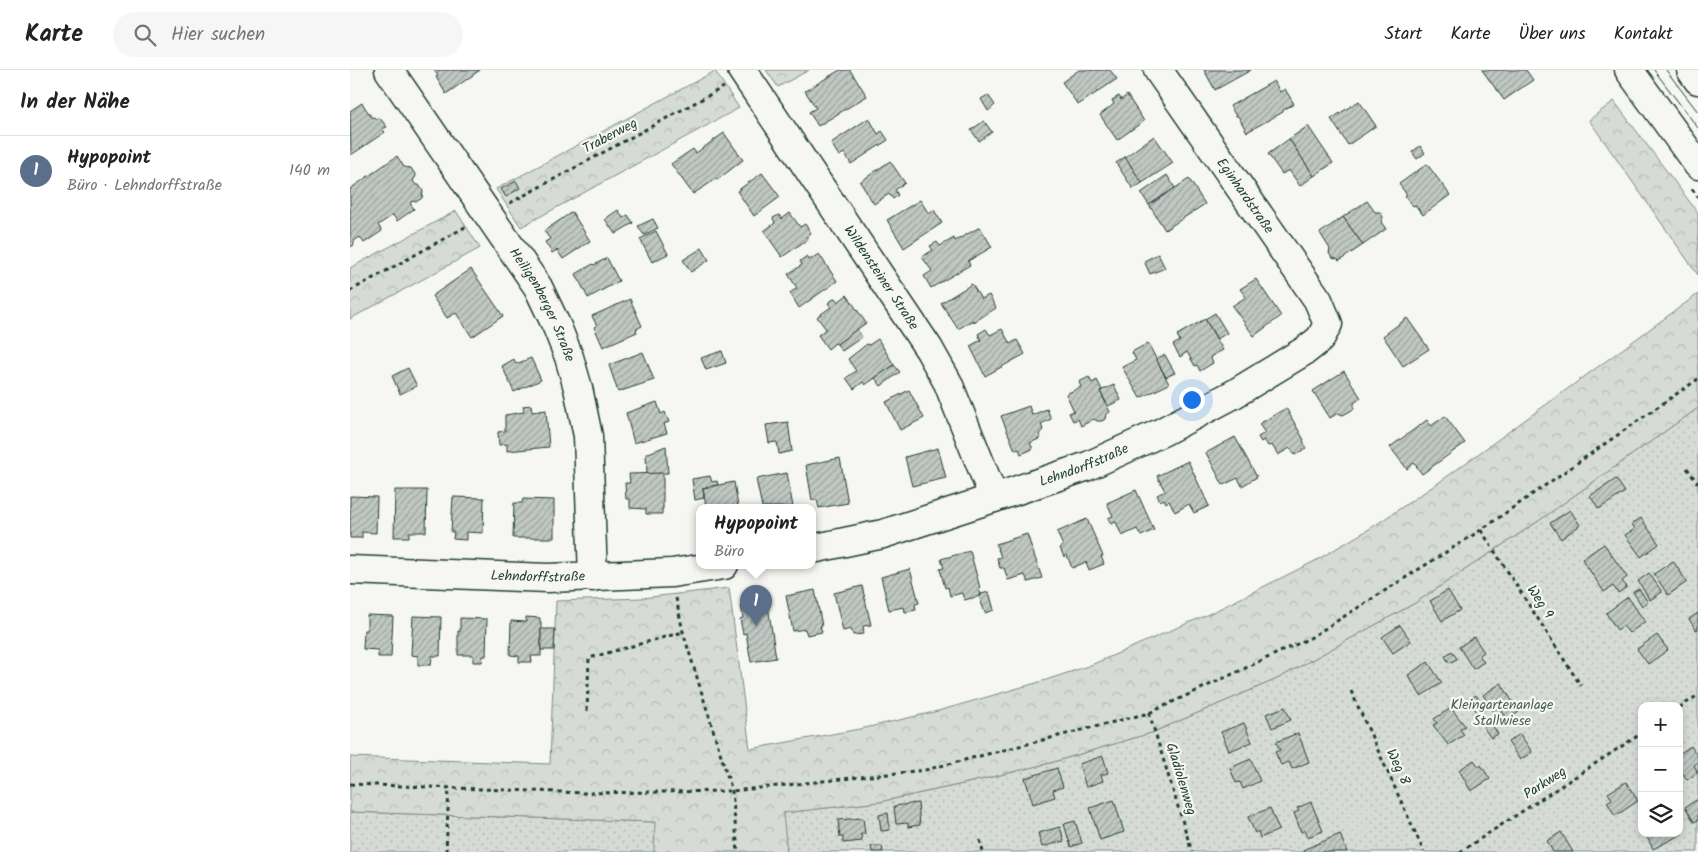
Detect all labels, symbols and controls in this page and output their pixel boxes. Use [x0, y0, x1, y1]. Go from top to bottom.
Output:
search box [113, 12, 463, 57]
text: Karte [25, 15, 83, 54]
text: Hier suchen [171, 20, 265, 50]
text: Start [1384, 20, 1422, 49]
text: Karte [1450, 20, 1490, 49]
text: Über uns [1518, 20, 1586, 49]
text: Kontakt [1614, 20, 1673, 49]
icon: search [131, 21, 159, 49]
text: In der Nähe [20, 86, 130, 119]
street label: Traberweg [579, 112, 641, 160]
text: Hypopoint [67, 143, 151, 173]
street label: Eginhardstraße [1211, 153, 1280, 239]
text: 1 [34, 158, 38, 183]
text: 140 m [289, 158, 330, 183]
text: Büro · Lehndorffstraße [67, 173, 222, 198]
street label: Wildensteiner Straße [838, 221, 925, 335]
street label: Heiligenberger Straße [503, 243, 581, 365]
your location [1179, 387, 1205, 413]
street label: Lehndorffstraße [1036, 437, 1133, 493]
popup [696, 504, 816, 569]
text: Hypopoint [714, 509, 798, 539]
text: Büro [714, 539, 744, 564]
street label: Lehndorffstraße [490, 565, 586, 589]
street label: Weg 9 [1521, 581, 1559, 623]
pin: 1 [740, 585, 772, 626]
park label: Kleingartenanlage Stallwiese [1451, 694, 1554, 732]
map controls [1638, 702, 1683, 837]
button: + [1638, 702, 1683, 747]
street label: Gladiolenweg [1160, 740, 1202, 818]
street label: Weg 8 [1380, 745, 1416, 789]
button: − [1638, 747, 1683, 792]
street label: Parkweg [1519, 761, 1571, 805]
button: layers [1638, 792, 1683, 837]

